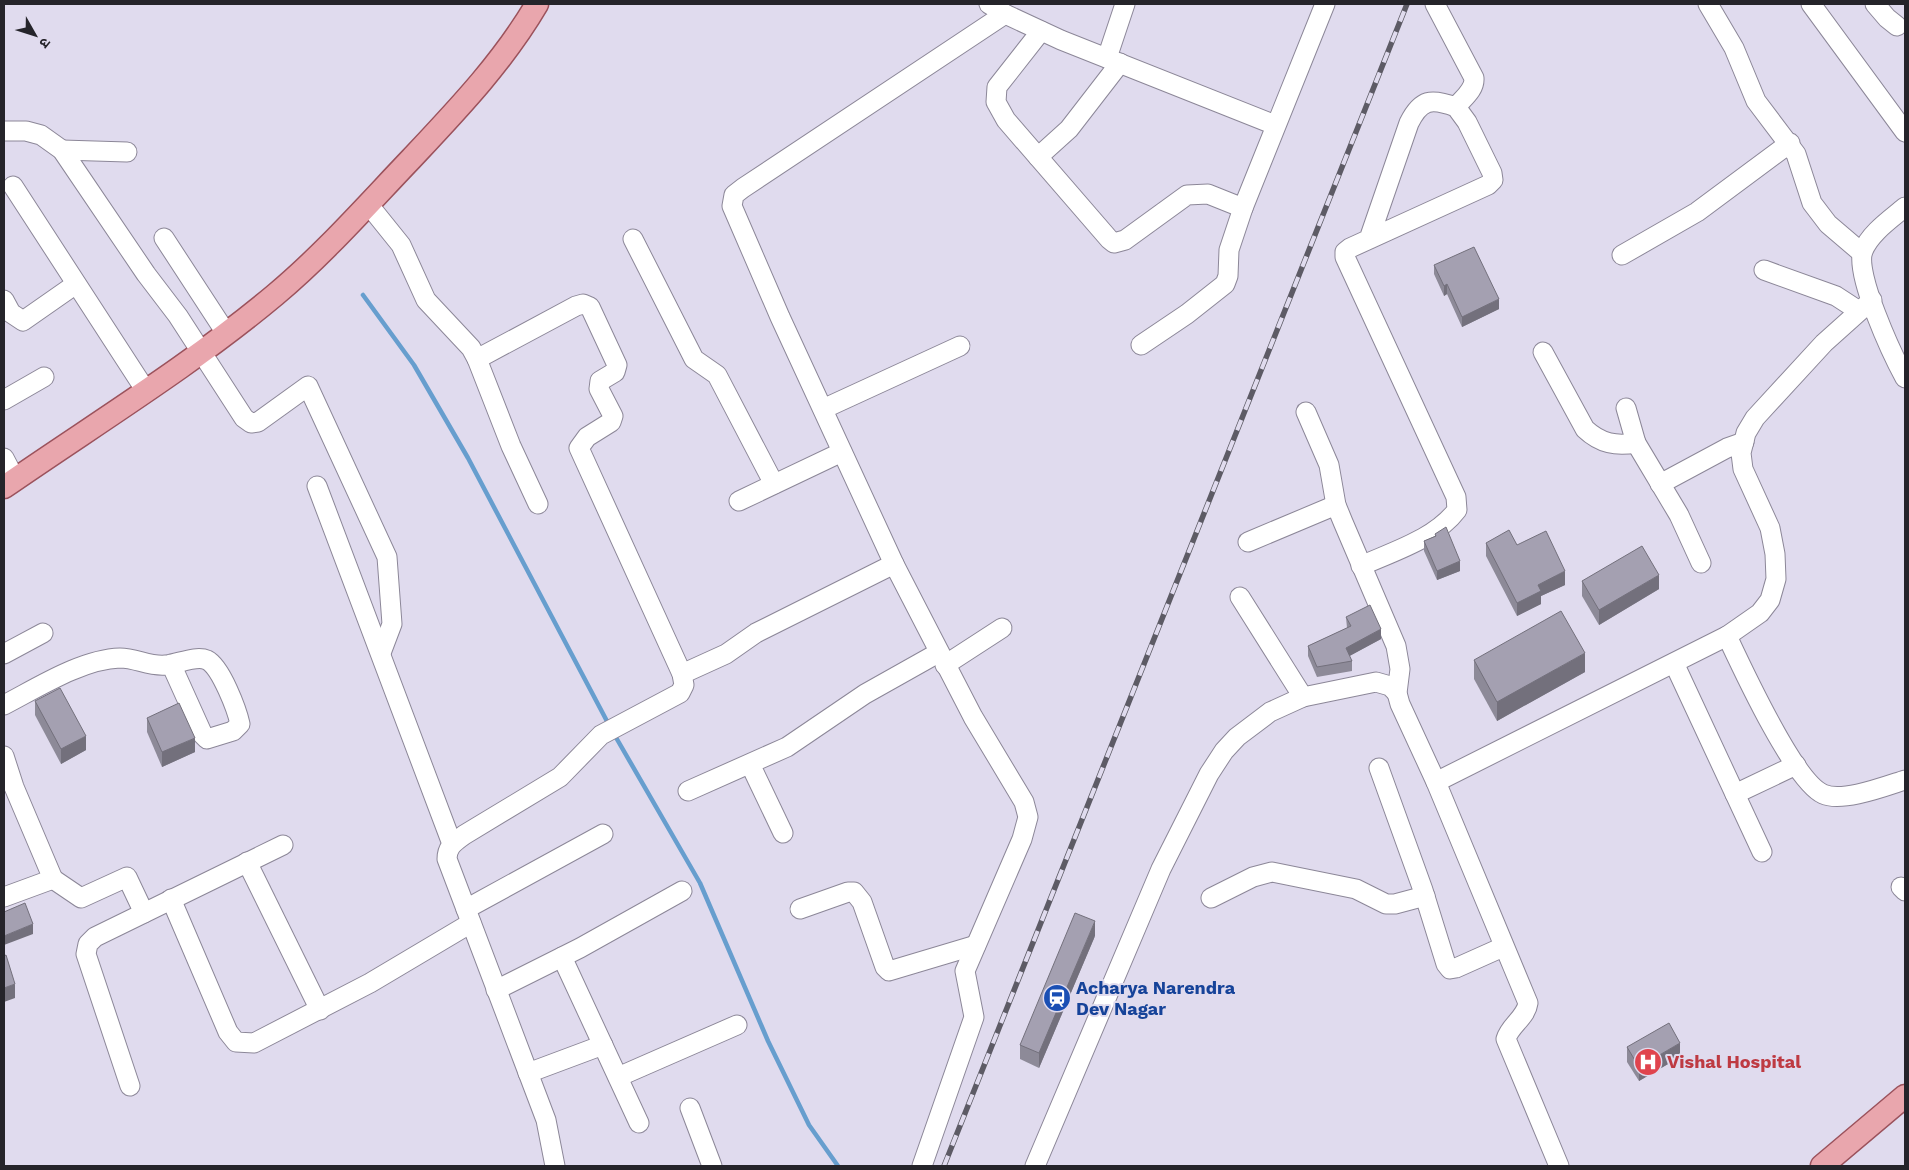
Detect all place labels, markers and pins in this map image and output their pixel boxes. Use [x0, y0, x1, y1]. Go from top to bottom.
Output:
place label: Acharya Narendra Dev Nagar [1076, 977, 1236, 1019]
station icon: Acharya Narendra Dev Nagar [1042, 983, 1072, 1013]
hospital icon: Vishal Hospital [1633, 1047, 1663, 1077]
place label: Vishal Hospital [1667, 1051, 1801, 1072]

